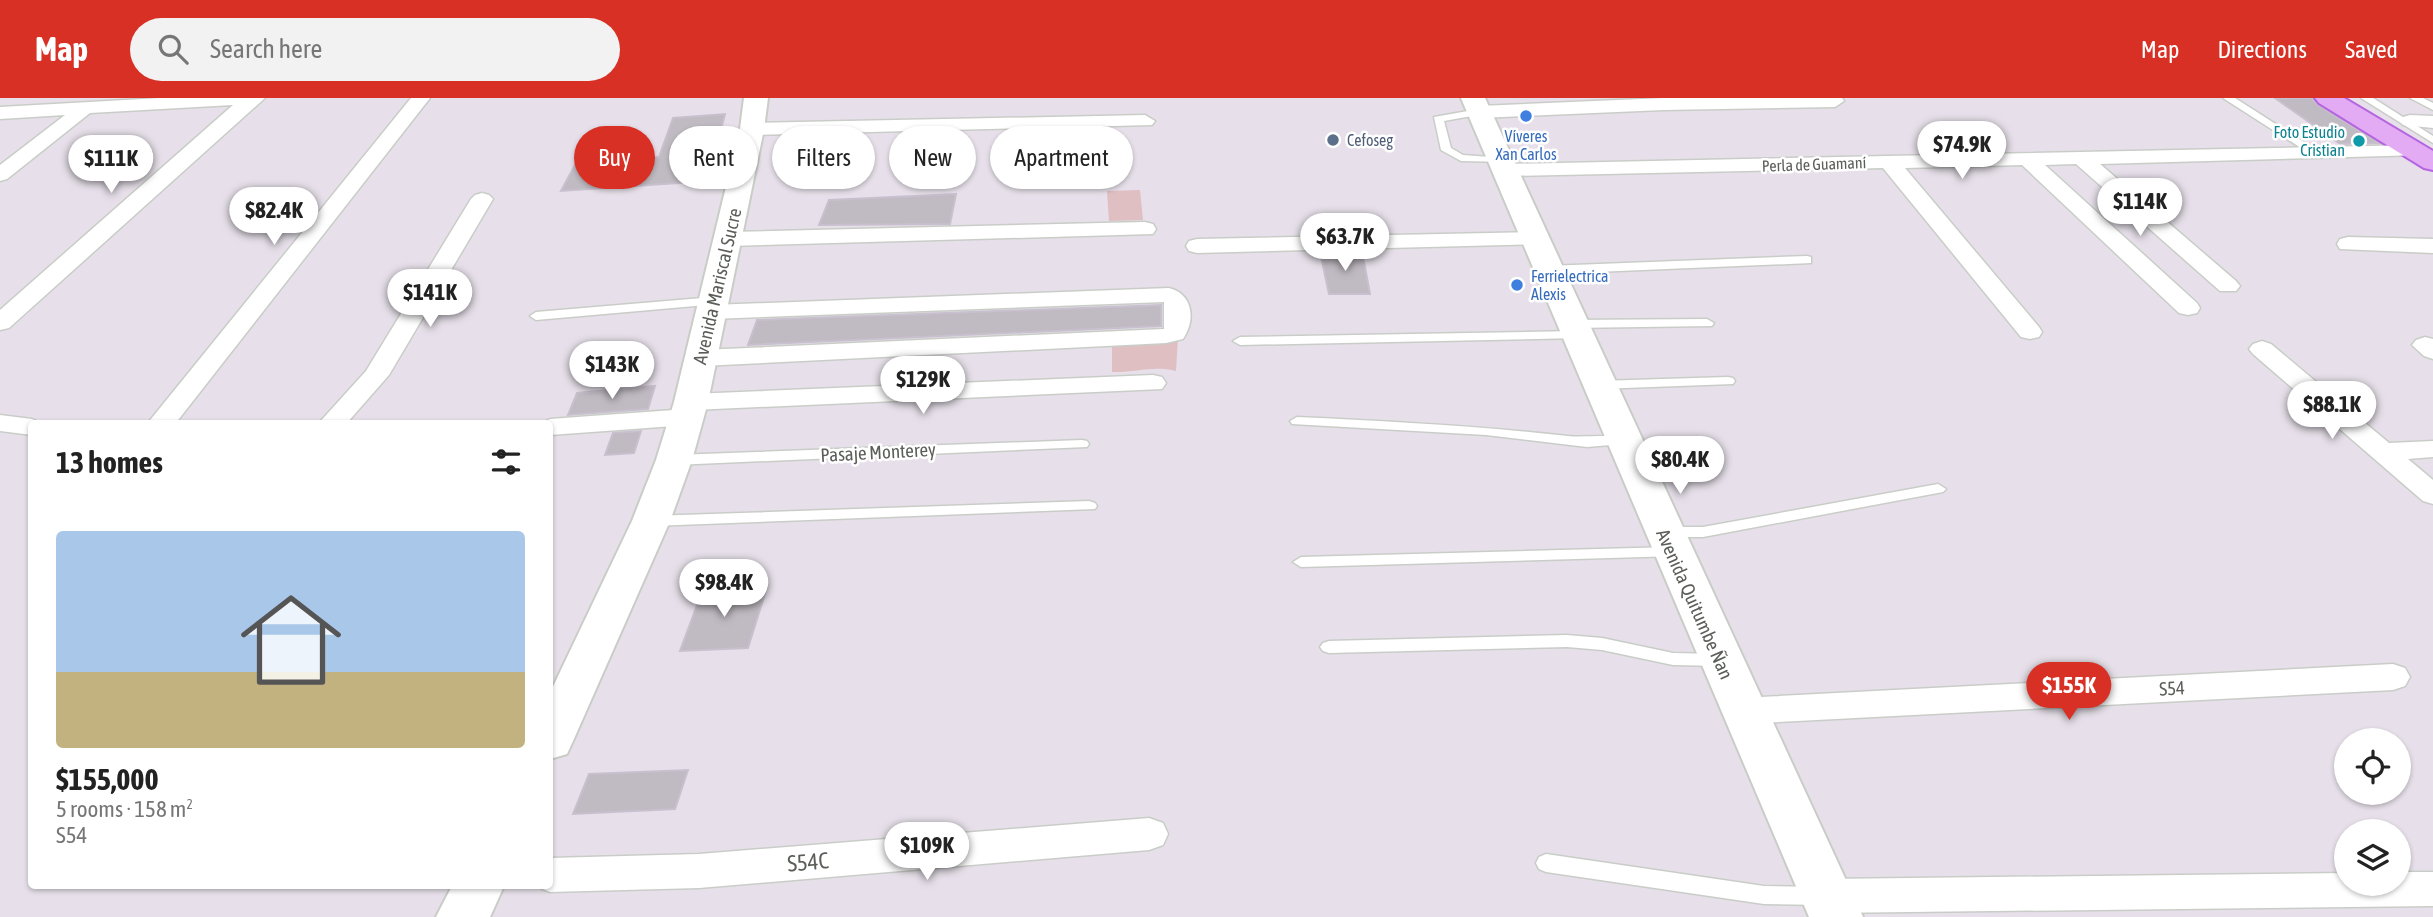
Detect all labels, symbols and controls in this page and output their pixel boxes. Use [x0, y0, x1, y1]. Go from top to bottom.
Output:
search box [130, 18, 620, 81]
text: Map [35, 30, 88, 68]
icon: search [154, 30, 192, 68]
text: Search here [210, 34, 322, 64]
text: Map [2141, 36, 2179, 63]
text: Directions [2217, 36, 2307, 63]
text: Saved [2345, 36, 2398, 63]
marker: Víveres Xan Carlos [1518, 108, 1534, 124]
pin: $74.9K [1905, 122, 2019, 181]
place label: Foto Estudio Cristian [2274, 123, 2345, 159]
chip: Buy [574, 126, 655, 189]
chip: Rent [669, 126, 758, 189]
chip: Filters [772, 126, 875, 189]
chip: New [889, 126, 976, 189]
chip: Apartment [990, 126, 1133, 189]
place label: Víveres Xan Carlos [1495, 127, 1557, 163]
place label: Cefoseg [1347, 131, 1393, 150]
text: $74.9K [1933, 131, 1991, 157]
marker: Cefoseg [1325, 132, 1341, 148]
marker: Foto Estudio Cristian [2351, 133, 2367, 149]
pin: $111K [62, 136, 160, 195]
text: $111K [84, 145, 138, 171]
street label: Perla de Guamaní [1761, 153, 1867, 175]
pin: $114K [2091, 178, 2189, 238]
pin: $82.4K [217, 188, 331, 247]
text: $114K [2113, 188, 2167, 214]
text: $82.4K [245, 197, 303, 223]
street label: Avenida Mariscal Sucre [688, 206, 746, 366]
pin: $63.7K [1288, 214, 1402, 273]
text: $63.7K [1316, 223, 1374, 249]
place label: Ferrielectrica Alexis [1531, 267, 1608, 303]
pin: $141K [381, 270, 479, 329]
marker: Ferrielectrica Alexis [1509, 277, 1525, 293]
text: $141K [403, 279, 457, 305]
pin: $143K [563, 342, 661, 401]
text: $143K [585, 351, 639, 377]
pin: $129K [874, 356, 972, 416]
text: $129K [896, 366, 950, 392]
pin: $88.1K [2275, 382, 2389, 441]
text: $88.1K [2303, 391, 2361, 417]
pin: $80.4K [1623, 436, 1737, 496]
street label: Pasaje Monterey [820, 438, 936, 466]
icon: filters [487, 443, 525, 481]
text: 13 homes [56, 445, 163, 479]
text: $80.4K [1651, 446, 1709, 472]
street label: Avenida Quitumbe Ñan [1652, 525, 1738, 683]
pin: $98.4K [667, 560, 781, 619]
text: $98.4K [695, 569, 753, 595]
icon: home [228, 577, 354, 703]
pin: $155K [2020, 662, 2118, 722]
text: $155K [2042, 672, 2096, 698]
street label: S54 [2159, 676, 2186, 700]
map controls [2334, 728, 2411, 896]
button: locate [2334, 728, 2411, 805]
text: $155,000 [56, 762, 159, 796]
text: 5 rooms · 158 m² [56, 796, 193, 822]
button: layers [2334, 819, 2411, 896]
text: S54 [56, 822, 87, 848]
pin: $109K [878, 822, 976, 882]
text: $109K [900, 832, 954, 858]
street label: S54C [786, 847, 830, 877]

